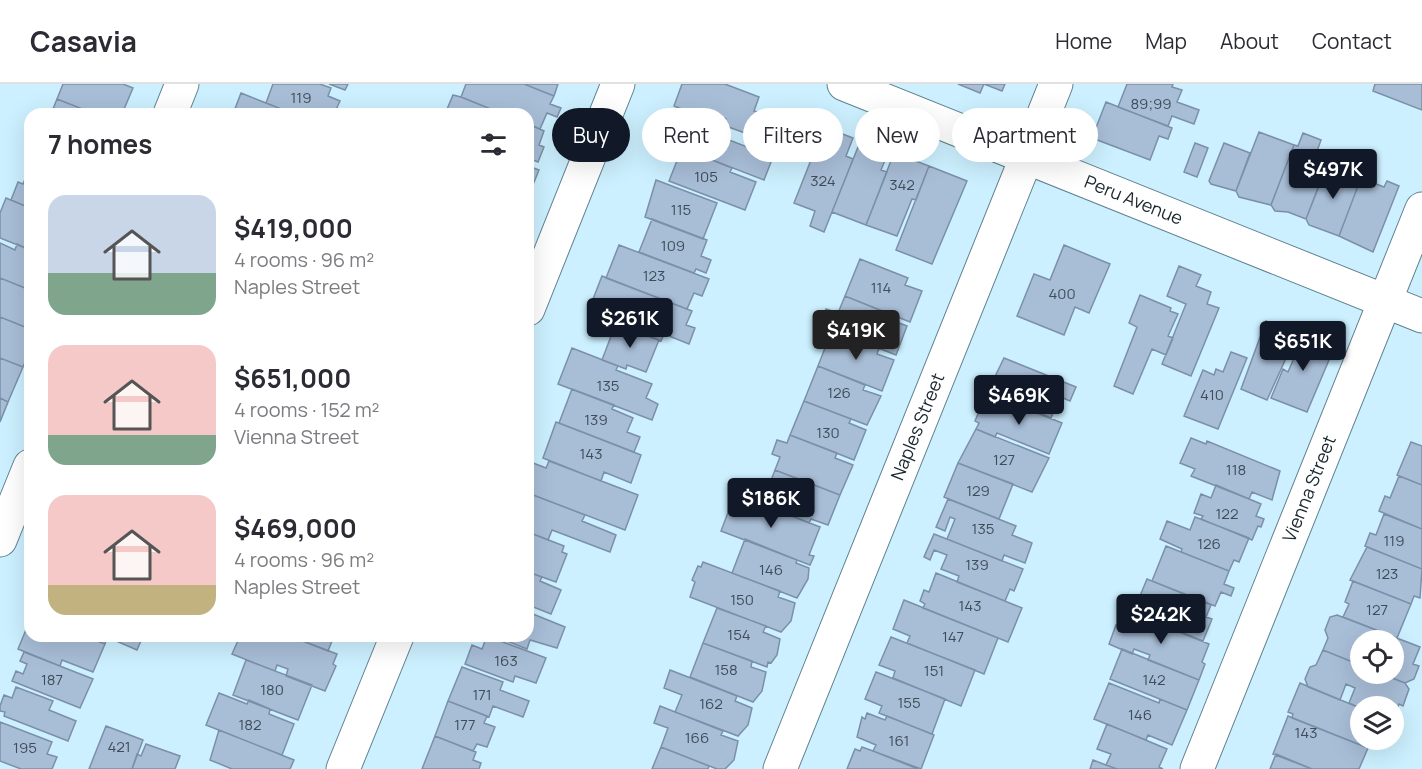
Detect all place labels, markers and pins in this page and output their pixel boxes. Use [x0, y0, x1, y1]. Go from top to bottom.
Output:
pin: $497K [1291, 149, 1375, 200]
pin: $261K [588, 298, 672, 349]
pin: $419K [814, 310, 898, 361]
pin: $651K [1261, 321, 1345, 372]
pin: $469K [977, 375, 1061, 426]
pin: $186K [729, 478, 813, 529]
pin: $242K [1119, 594, 1203, 645]

